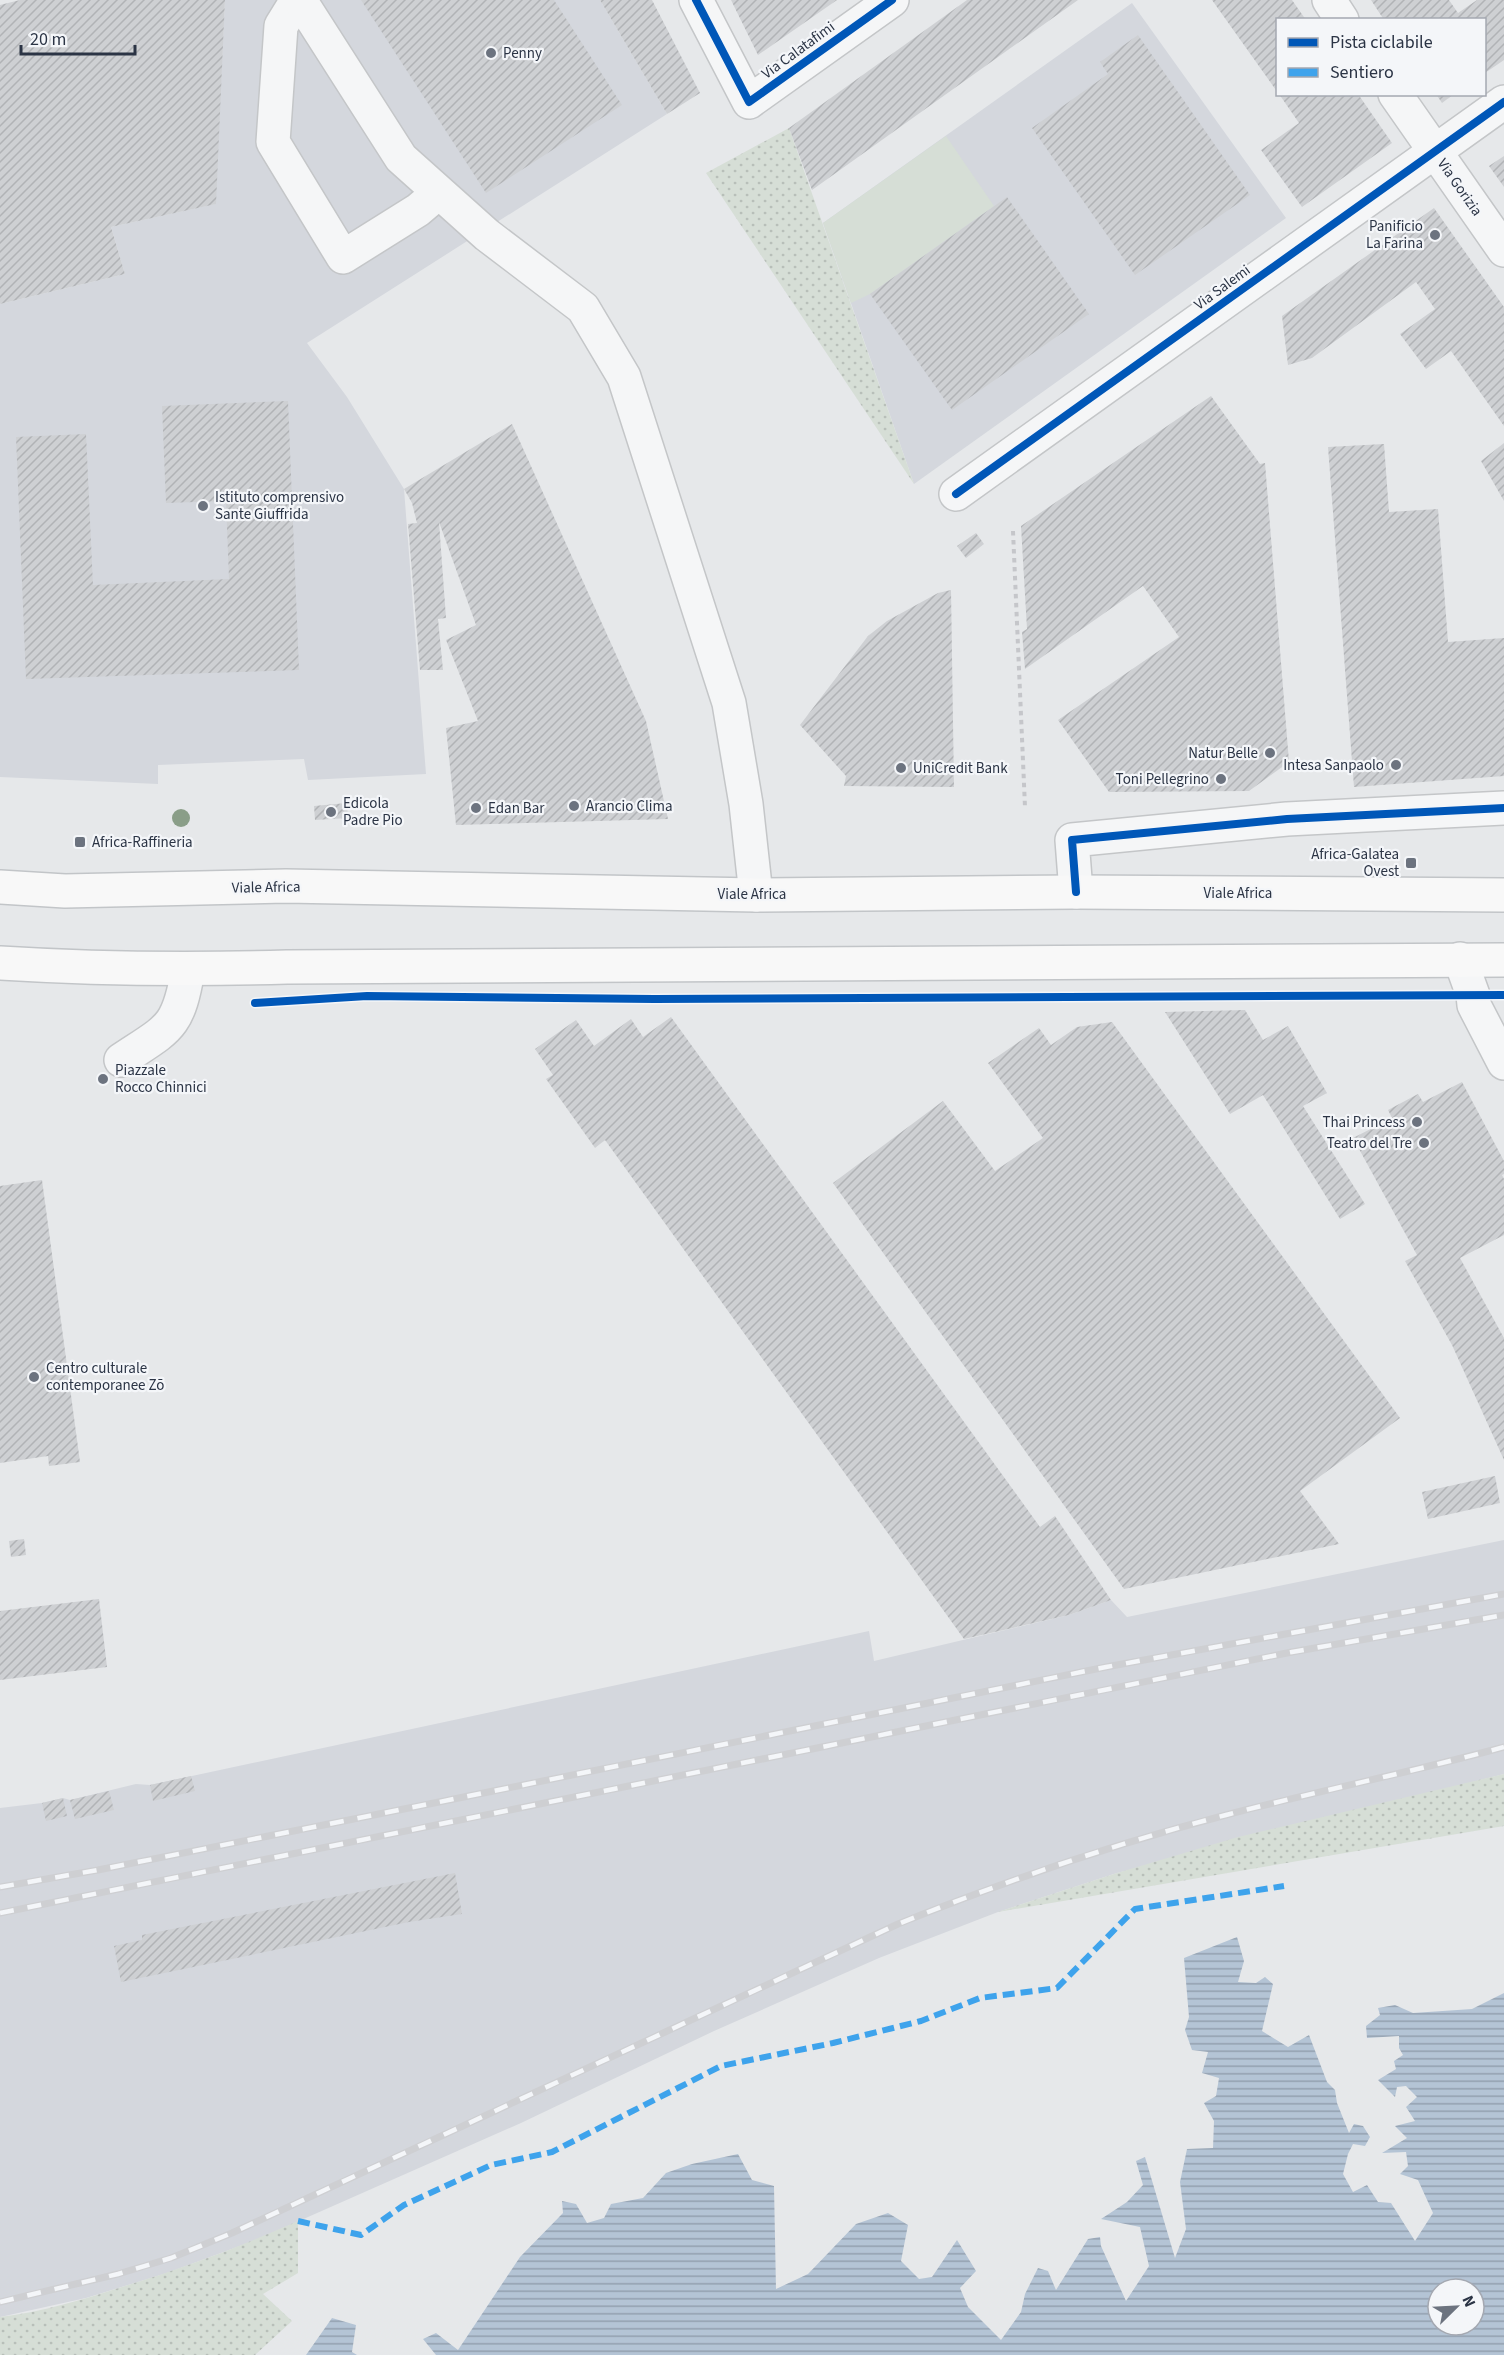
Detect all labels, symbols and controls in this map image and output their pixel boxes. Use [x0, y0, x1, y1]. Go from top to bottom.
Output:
street label: Via Calatafimi [757, 17, 839, 84]
scale bar [21, 18, 135, 56]
legend [1276, 18, 1486, 96]
text: 20 m [30, 27, 66, 52]
text: Pista ciclabile [1330, 30, 1433, 55]
place label: Penny [503, 43, 542, 64]
marker: Penny [484, 46, 498, 60]
text: Sentiero [1330, 60, 1394, 85]
street label: Via Gorizia [1432, 154, 1487, 220]
place label: Panificio La Farina [1366, 216, 1423, 254]
marker: Panificio La Farina [1428, 228, 1442, 242]
street label: Via Salemi [1190, 260, 1255, 315]
place label: Istituto comprensivo Sante Giuffrida [215, 487, 344, 525]
marker: Istituto comprensivo Sante Giuffrida [196, 499, 210, 513]
place label: Natur Belle [1188, 743, 1258, 764]
marker: Natur Belle [1263, 746, 1277, 760]
place label: Intesa Sanpaolo [1283, 755, 1384, 776]
place label: UniCredit Bank [913, 758, 1008, 779]
marker: Intesa Sanpaolo [1389, 758, 1403, 772]
marker: UniCredit Bank [894, 761, 908, 775]
place label: Toni Pellegrino [1116, 769, 1209, 790]
marker: Toni Pellegrino [1214, 772, 1228, 786]
place label: Edicola Padre Pio [343, 793, 403, 831]
place label: Arancio Clima [586, 796, 673, 817]
place label: Edan Bar [488, 798, 545, 819]
marker: Arancio Clima [567, 799, 581, 813]
marker: Edan Bar [469, 801, 483, 815]
marker: Edicola Padre Pio [324, 805, 338, 819]
place label: Africa-Raffineria [92, 832, 193, 853]
marker: Africa-Raffineria [73, 835, 87, 849]
place label: Africa-Galatea Ovest [1311, 844, 1399, 882]
marker: Africa-Galatea Ovest [1404, 856, 1418, 870]
street label: Viale Africa [231, 876, 301, 899]
street label: Viale Africa [1204, 883, 1272, 904]
street label: Viale Africa [718, 884, 786, 905]
place label: Piazzale Rocco Chinnici [115, 1060, 207, 1098]
marker: Piazzale Rocco Chinnici [96, 1072, 110, 1086]
place label: Thai Princess [1322, 1112, 1405, 1133]
marker: Thai Princess [1410, 1115, 1424, 1129]
place label: Teatro del Tre [1327, 1133, 1412, 1154]
marker: Teatro del Tre [1417, 1136, 1431, 1150]
place label: Centro culturale contemporanee Zō [46, 1358, 164, 1396]
marker: Centro culturale contemporanee Zō [27, 1370, 41, 1384]
north arrow [1426, 2277, 1486, 2337]
text: N [1457, 2292, 1481, 2311]

